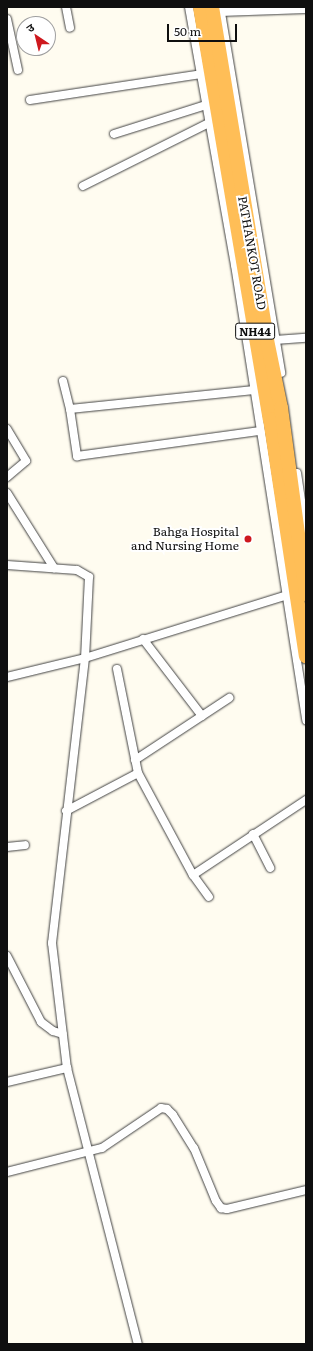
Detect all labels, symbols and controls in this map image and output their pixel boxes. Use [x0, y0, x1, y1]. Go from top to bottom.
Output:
north arrow [16, 16, 56, 56]
scale bar [169, 16, 239, 42]
text: उ [22, 19, 37, 35]
text: 50 m [174, 22, 201, 40]
street label: PATHANKOT ROAD [235, 195, 269, 311]
road number: NH44 [235, 322, 275, 340]
place label: Bahga Hospital and Nursing Home [131, 525, 239, 553]
marker: Bahga Hospital and Nursing Home [242, 533, 254, 545]

